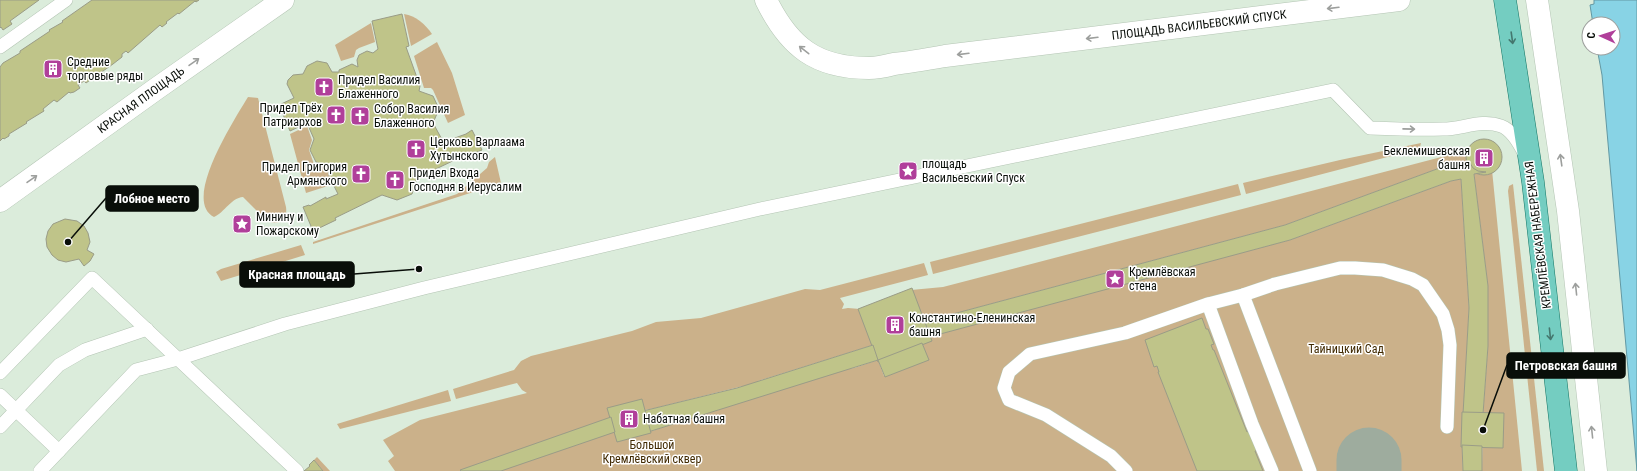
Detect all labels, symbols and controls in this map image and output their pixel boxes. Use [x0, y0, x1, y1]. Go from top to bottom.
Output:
one-way arrow [1326, 4, 1339, 12]
street label: ПЛОЩАДЬ ВАСИЛЬЕВСКИЙ СПУСК [1111, 6, 1287, 43]
north arrow [1581, 16, 1621, 56]
one-way arrow [1508, 32, 1516, 45]
text: С [1585, 32, 1598, 39]
one-way arrow [1086, 34, 1099, 42]
one-way arrow [799, 46, 810, 54]
one-way arrow [957, 50, 970, 58]
place label: Средние торговые ряды [67, 55, 143, 83]
building icon: Средние торговые ряды [42, 58, 64, 80]
one-way arrow [188, 58, 199, 66]
street label: КРАСНАЯ ПЛОЩАДЬ [95, 64, 187, 136]
place label: Придел Василия Блаженного [338, 73, 420, 101]
church icon: Придел Василия Блаженного [313, 76, 335, 98]
place label: Придел Трёх Патриархов [259, 101, 322, 129]
place label: Собор Василия Блаженного [374, 102, 449, 130]
church icon: Придел Трёх Патриархов [325, 104, 347, 126]
church icon: Собор Василия Блаженного [349, 105, 371, 127]
one-way arrow [1402, 126, 1415, 133]
place label: Церковь Варлаама Хутынского [430, 135, 525, 163]
church icon: Церковь Варлаама Хутынского [405, 138, 427, 160]
place label: Беклемишевская башня [1383, 144, 1470, 172]
building icon: Беклемишевская башня [1473, 147, 1495, 169]
one-way arrow [1557, 154, 1565, 167]
place label: площадь Васильевский Спуск [922, 157, 1025, 185]
place label: Придел Григория Армянского [262, 160, 347, 188]
place icon: площадь Васильевский Спуск [897, 160, 919, 182]
street label: КРЕМЛЁВСКАЯ НАБЕРЕЖНАЯ [1521, 160, 1554, 310]
church icon: Придел Григория Армянского [350, 163, 372, 185]
place label: Придел Входа Господня в Иерусалим [409, 166, 522, 194]
church icon: Придел Входа Господня в Иерусалим [384, 169, 406, 191]
one-way arrow [26, 175, 37, 183]
callout: Лобное место [106, 186, 198, 211]
text: Лобное место [114, 191, 191, 206]
place label: Минину и Пожарскому [256, 210, 319, 238]
place icon: Минину и Пожарскому [231, 213, 253, 235]
callout: Красная площадь [240, 262, 354, 287]
place label: Кремлёвская стена [1129, 265, 1196, 293]
text: Красная площадь [248, 267, 346, 282]
place icon: Кремлёвская стена [1104, 268, 1126, 290]
one-way arrow [1573, 283, 1580, 296]
place label: Константино-Еленинская башня [909, 311, 1035, 339]
building icon: Константино-Еленинская башня [884, 314, 906, 336]
one-way arrow [1546, 327, 1554, 340]
park label: Тайницкий Сад [1308, 342, 1384, 356]
callout: Петровская башня [1507, 353, 1625, 378]
text: Петровская башня [1515, 358, 1617, 373]
building icon: Набатная башня [618, 408, 640, 430]
place label: Набатная башня [643, 412, 725, 426]
one-way arrow [1588, 426, 1596, 439]
park label: Большой Кремлёвский сквер [603, 438, 702, 466]

